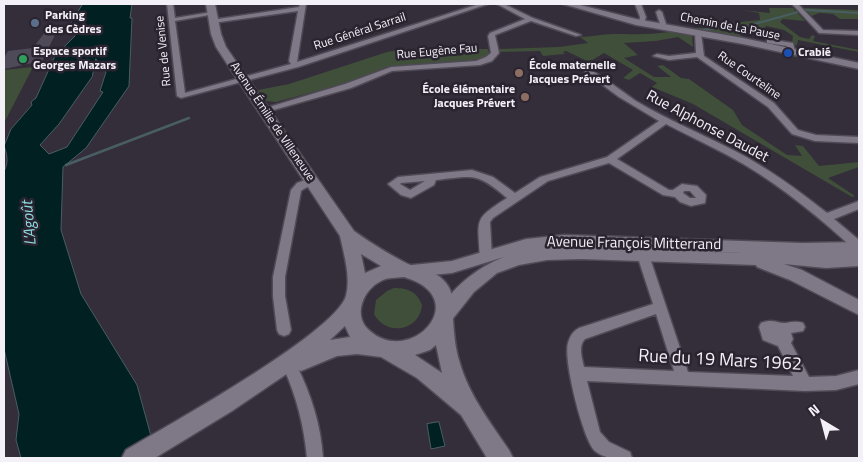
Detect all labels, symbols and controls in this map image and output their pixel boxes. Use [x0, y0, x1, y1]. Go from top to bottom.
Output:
place label: Parking des Cèdres [45, 9, 101, 37]
street label: Rue Général Sarrail [312, 10, 408, 54]
street label: Chemin de La Pause [679, 10, 781, 44]
street label: Rue de Venise [153, 15, 175, 87]
marker: Parking des Cèdres [29, 17, 41, 29]
street label: Rue Eugène Fau [396, 41, 478, 63]
place label: Espace sportif Georges Mazars [33, 45, 116, 73]
place label: Crabié [798, 46, 831, 60]
marker: Crabié [782, 47, 794, 59]
street label: Rue Courteline [715, 49, 783, 103]
marker: Espace sportif Georges Mazars [17, 53, 29, 65]
place label: École maternelle Jacques Prévert [529, 59, 616, 87]
street label: Avenue Émilie de Villeneuve [227, 60, 317, 184]
marker: École maternelle Jacques Prévert [513, 67, 525, 79]
place label: École élémentaire Jacques Prévert [422, 83, 515, 111]
street label: Rue Alphonse Daudet [643, 87, 771, 167]
marker: École élémentaire Jacques Prévert [519, 91, 531, 103]
water label: L'Agoût [18, 200, 42, 246]
street label: Avenue François Mitterrand [547, 233, 721, 255]
street label: Rue du 19 Mars 1962 [638, 346, 802, 376]
north arrow [798, 397, 848, 447]
text: N [803, 398, 824, 421]

